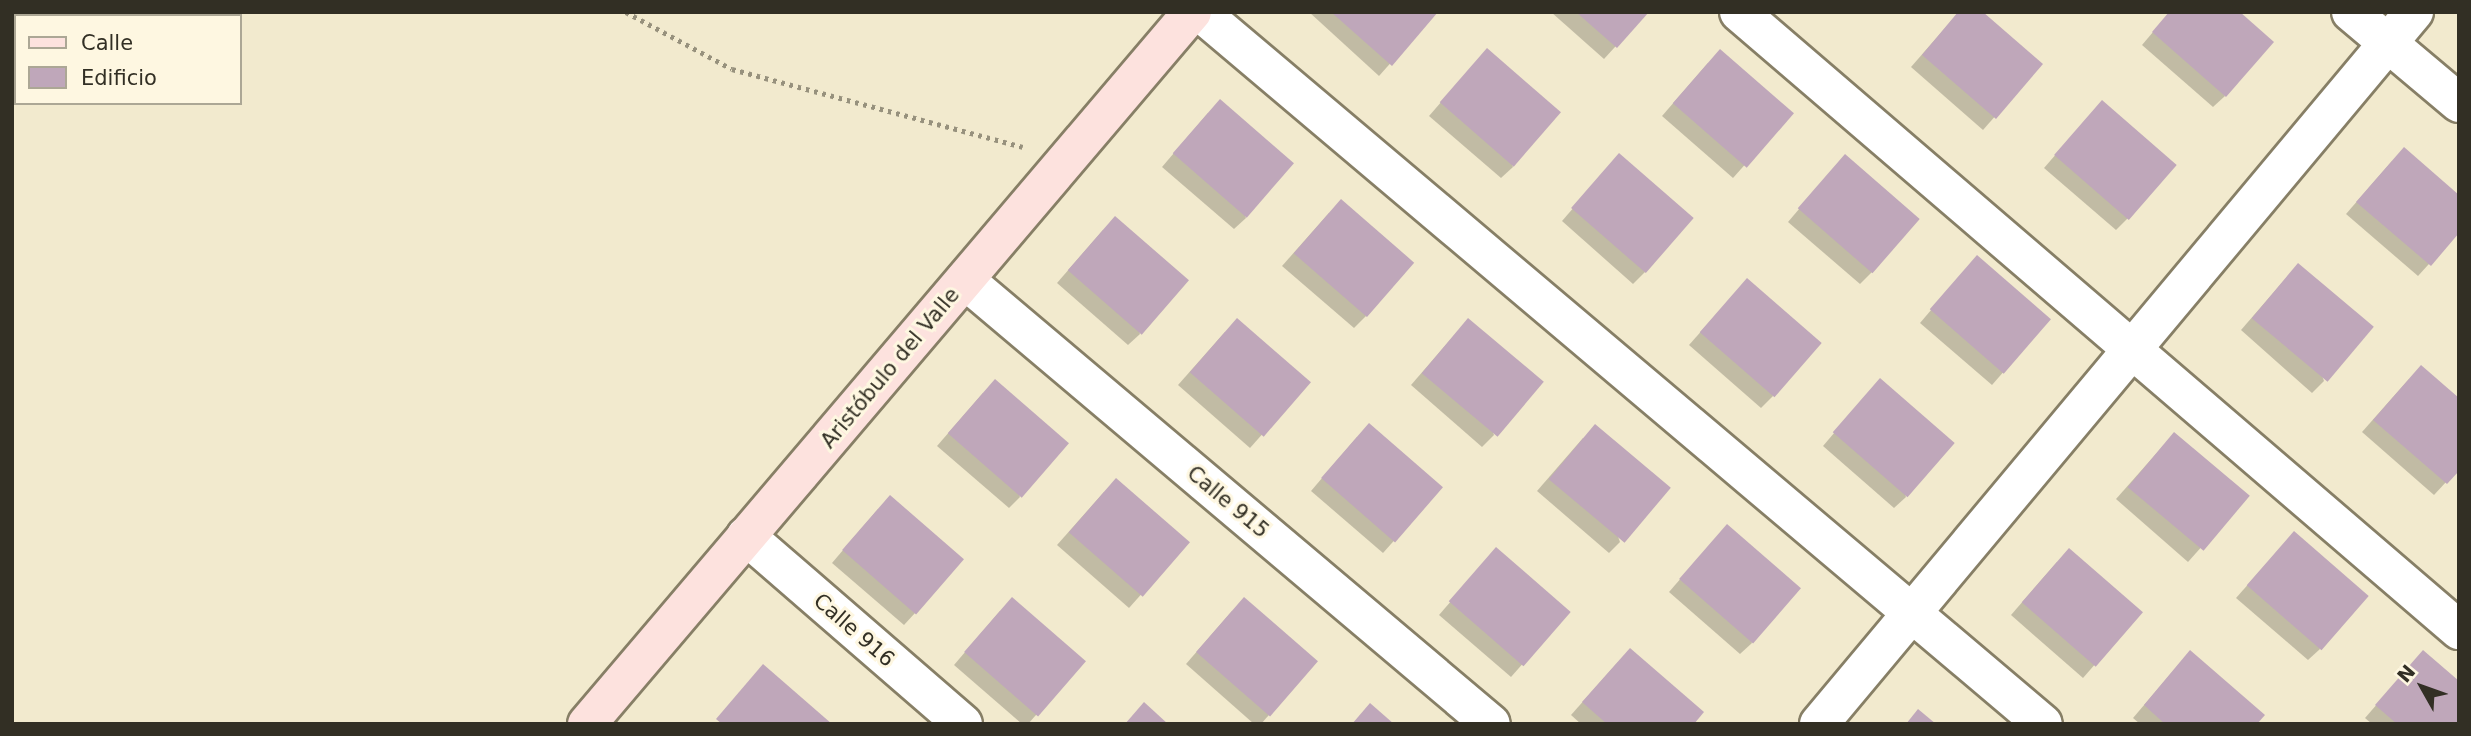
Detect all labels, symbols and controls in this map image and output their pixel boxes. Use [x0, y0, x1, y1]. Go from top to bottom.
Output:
legend [14, 14, 242, 105]
text: Calle [81, 31, 133, 55]
text: Edificio [81, 66, 157, 90]
street label: Aristóbulo del Valle [815, 283, 965, 453]
street label: Calle 915 [1182, 461, 1274, 543]
street label: Calle 916 [808, 588, 900, 672]
north arrow [2387, 652, 2457, 722]
text: N [2392, 660, 2419, 687]

